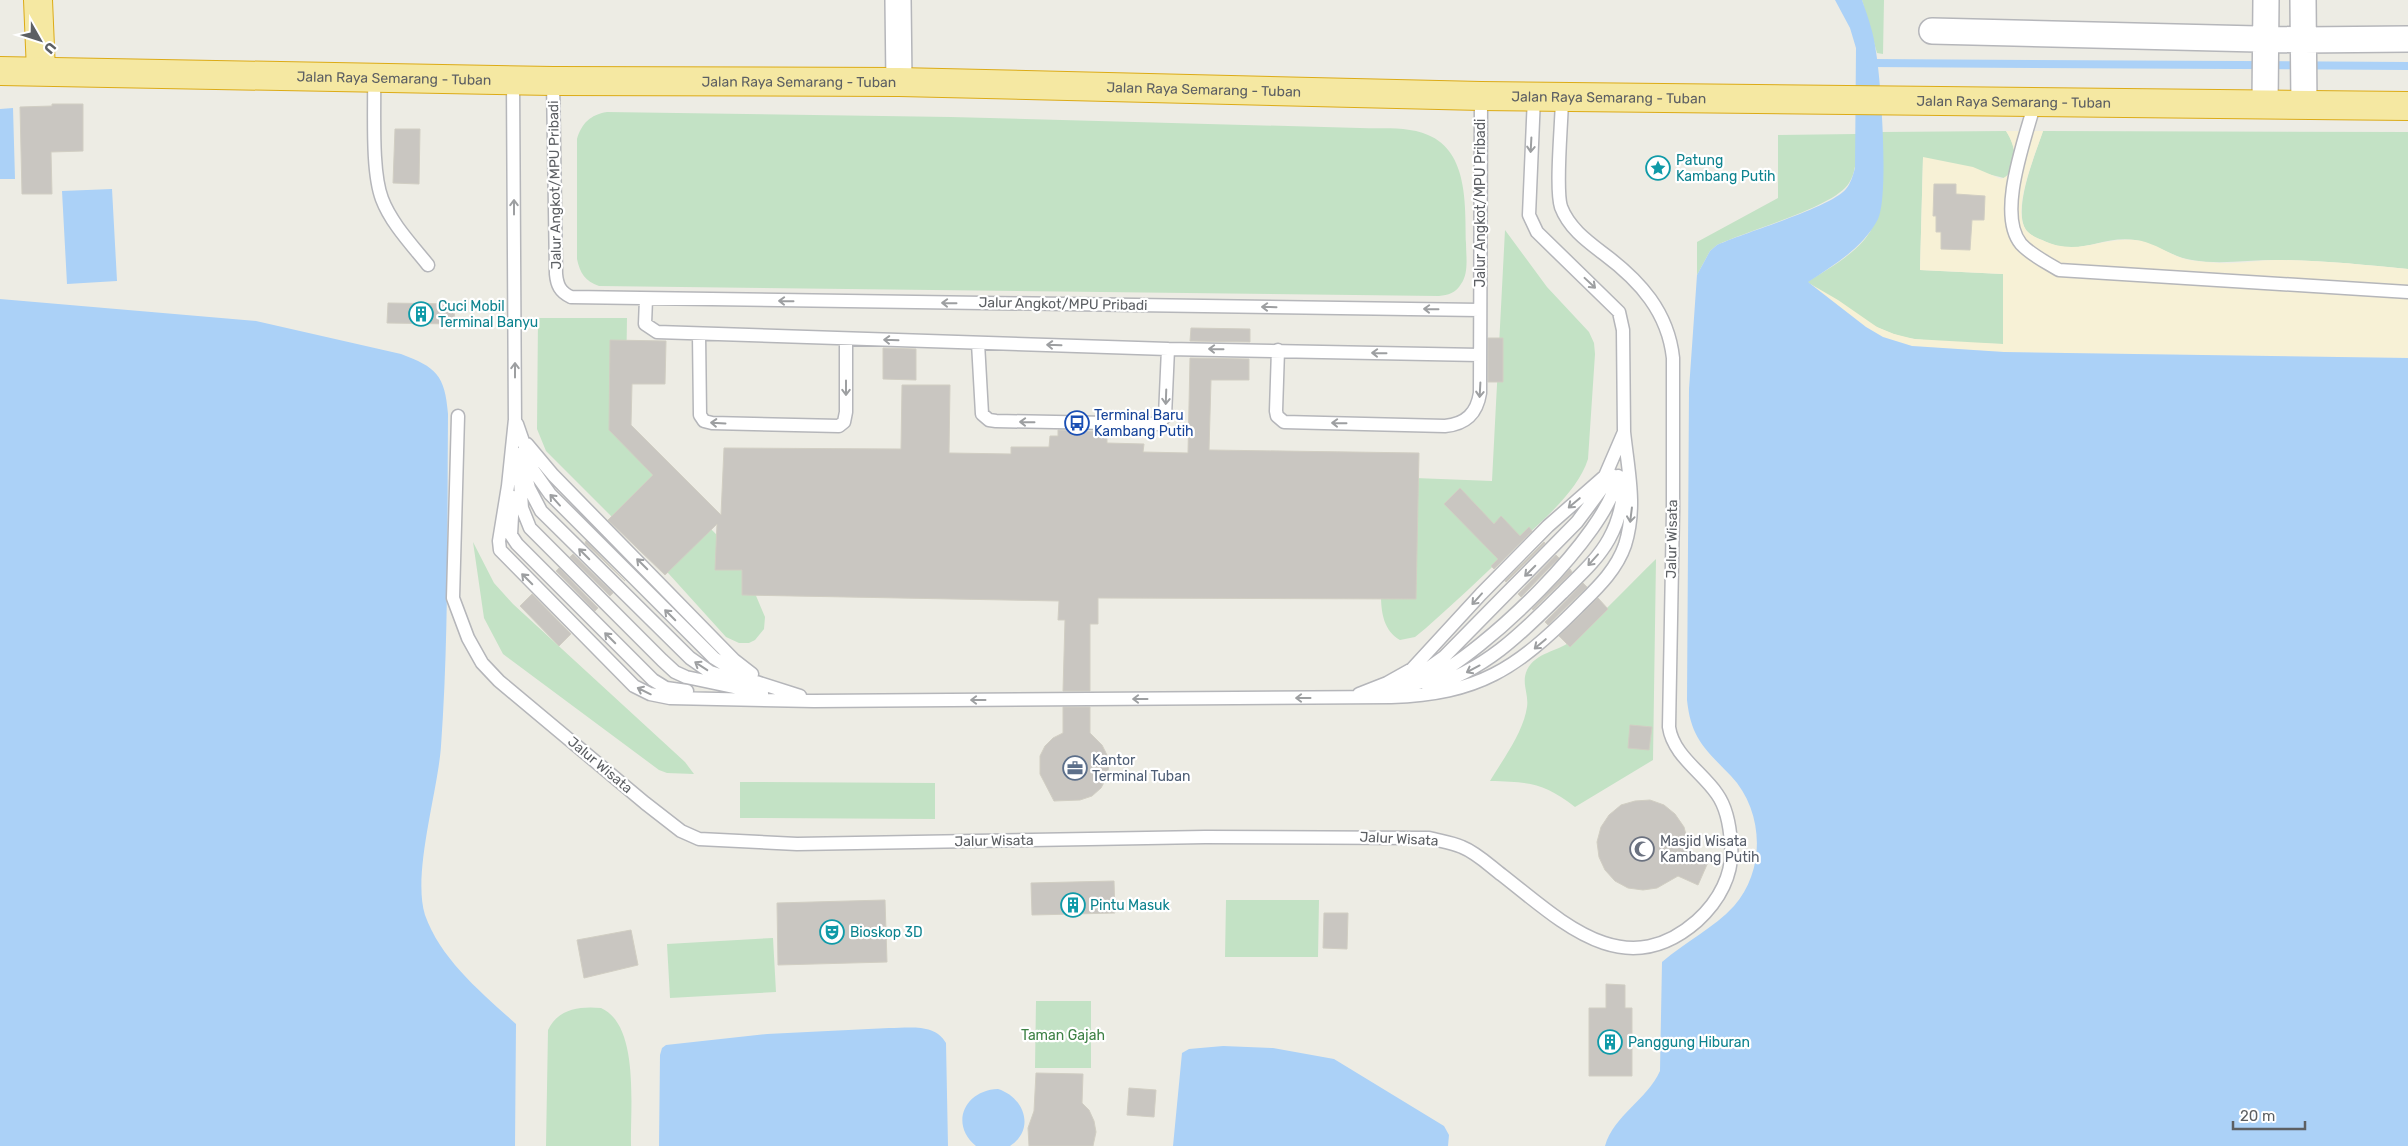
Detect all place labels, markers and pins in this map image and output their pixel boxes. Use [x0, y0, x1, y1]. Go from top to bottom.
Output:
place label: Patung Kambang Putih [1676, 152, 1776, 185]
place icon: Patung Kambang Putih [1645, 155, 1671, 181]
place label: Cuci Mobil Terminal Banyu [438, 298, 538, 331]
building icon: Cuci Mobil Terminal Banyu [408, 301, 434, 327]
place label: Terminal Baru Kambang Putih [1094, 407, 1194, 440]
bus stop icon: Terminal Baru Kambang Putih [1064, 410, 1090, 436]
place label: Kantor Terminal Tuban [1092, 752, 1190, 785]
office icon: Kantor Terminal Tuban [1062, 755, 1088, 781]
place label: Masjid Wisata Kambang Putih [1660, 833, 1760, 866]
mosque icon: Masjid Wisata Kambang Putih [1629, 836, 1655, 862]
building icon: Pintu Masuk [1060, 892, 1086, 918]
place label: Pintu Masuk [1090, 897, 1171, 914]
theatre icon: Bioskop 3D [819, 919, 845, 945]
place label: Bioskop 3D [850, 924, 923, 941]
building icon: Panggung Hiburan [1597, 1029, 1623, 1055]
place label: Panggung Hiburan [1628, 1034, 1750, 1051]

